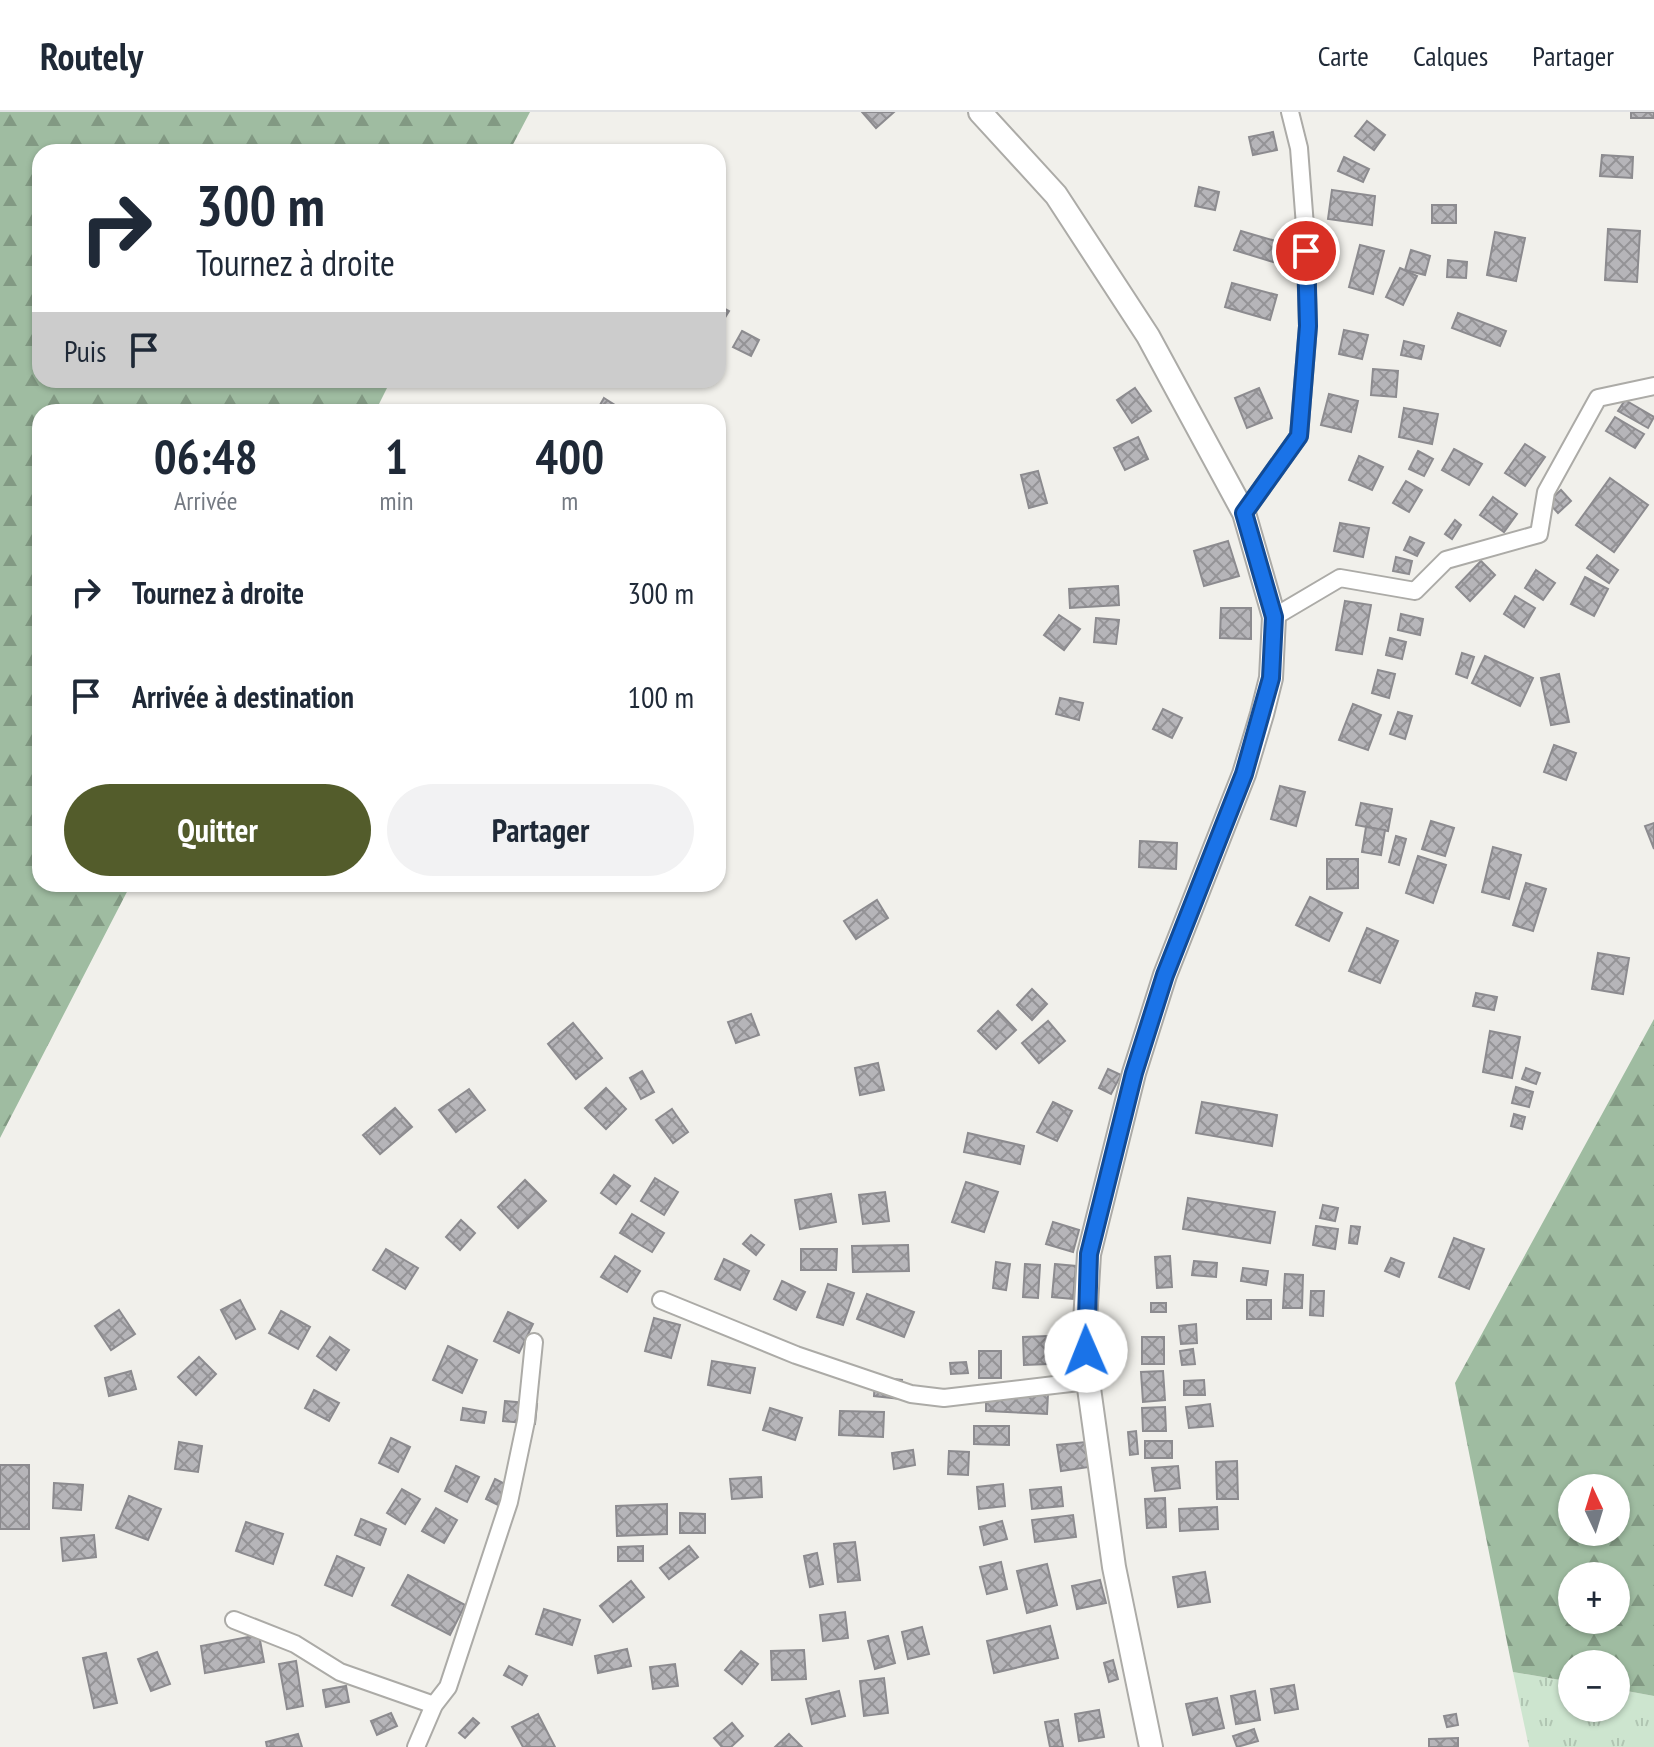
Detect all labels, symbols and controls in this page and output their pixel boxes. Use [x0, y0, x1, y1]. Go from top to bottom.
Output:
text: Routely [40, 31, 143, 80]
text: Carte [1318, 37, 1369, 74]
text: Calques [1413, 37, 1488, 74]
text: Partager [1532, 37, 1614, 74]
text: 300 m [196, 169, 325, 241]
icon: right [64, 176, 168, 280]
pin [1272, 217, 1340, 285]
icon: arrive [1284, 229, 1328, 273]
text: Tournez à droite [196, 239, 395, 286]
icon: arrive [122, 328, 166, 372]
text: Puis [64, 331, 106, 370]
text: 06:48 [154, 425, 258, 487]
text: 1 [385, 425, 408, 487]
text: 400 [535, 425, 604, 487]
text: Arrivée [174, 484, 238, 517]
text: min [379, 484, 413, 517]
text: m [561, 484, 578, 517]
icon: right [64, 570, 108, 614]
text: Tournez à droite [132, 573, 304, 612]
text: 300 m [628, 573, 694, 612]
icon: arrive [64, 674, 108, 718]
text: Arrivée à destination [132, 677, 354, 716]
text: 100 m [628, 677, 694, 716]
button: Quitter [64, 784, 371, 876]
button: Partager [387, 784, 694, 876]
position arrow [1044, 1309, 1128, 1393]
north arrow [1558, 1474, 1630, 1546]
map controls [1558, 1474, 1630, 1722]
button: + [1558, 1562, 1630, 1634]
button: − [1558, 1650, 1630, 1722]

